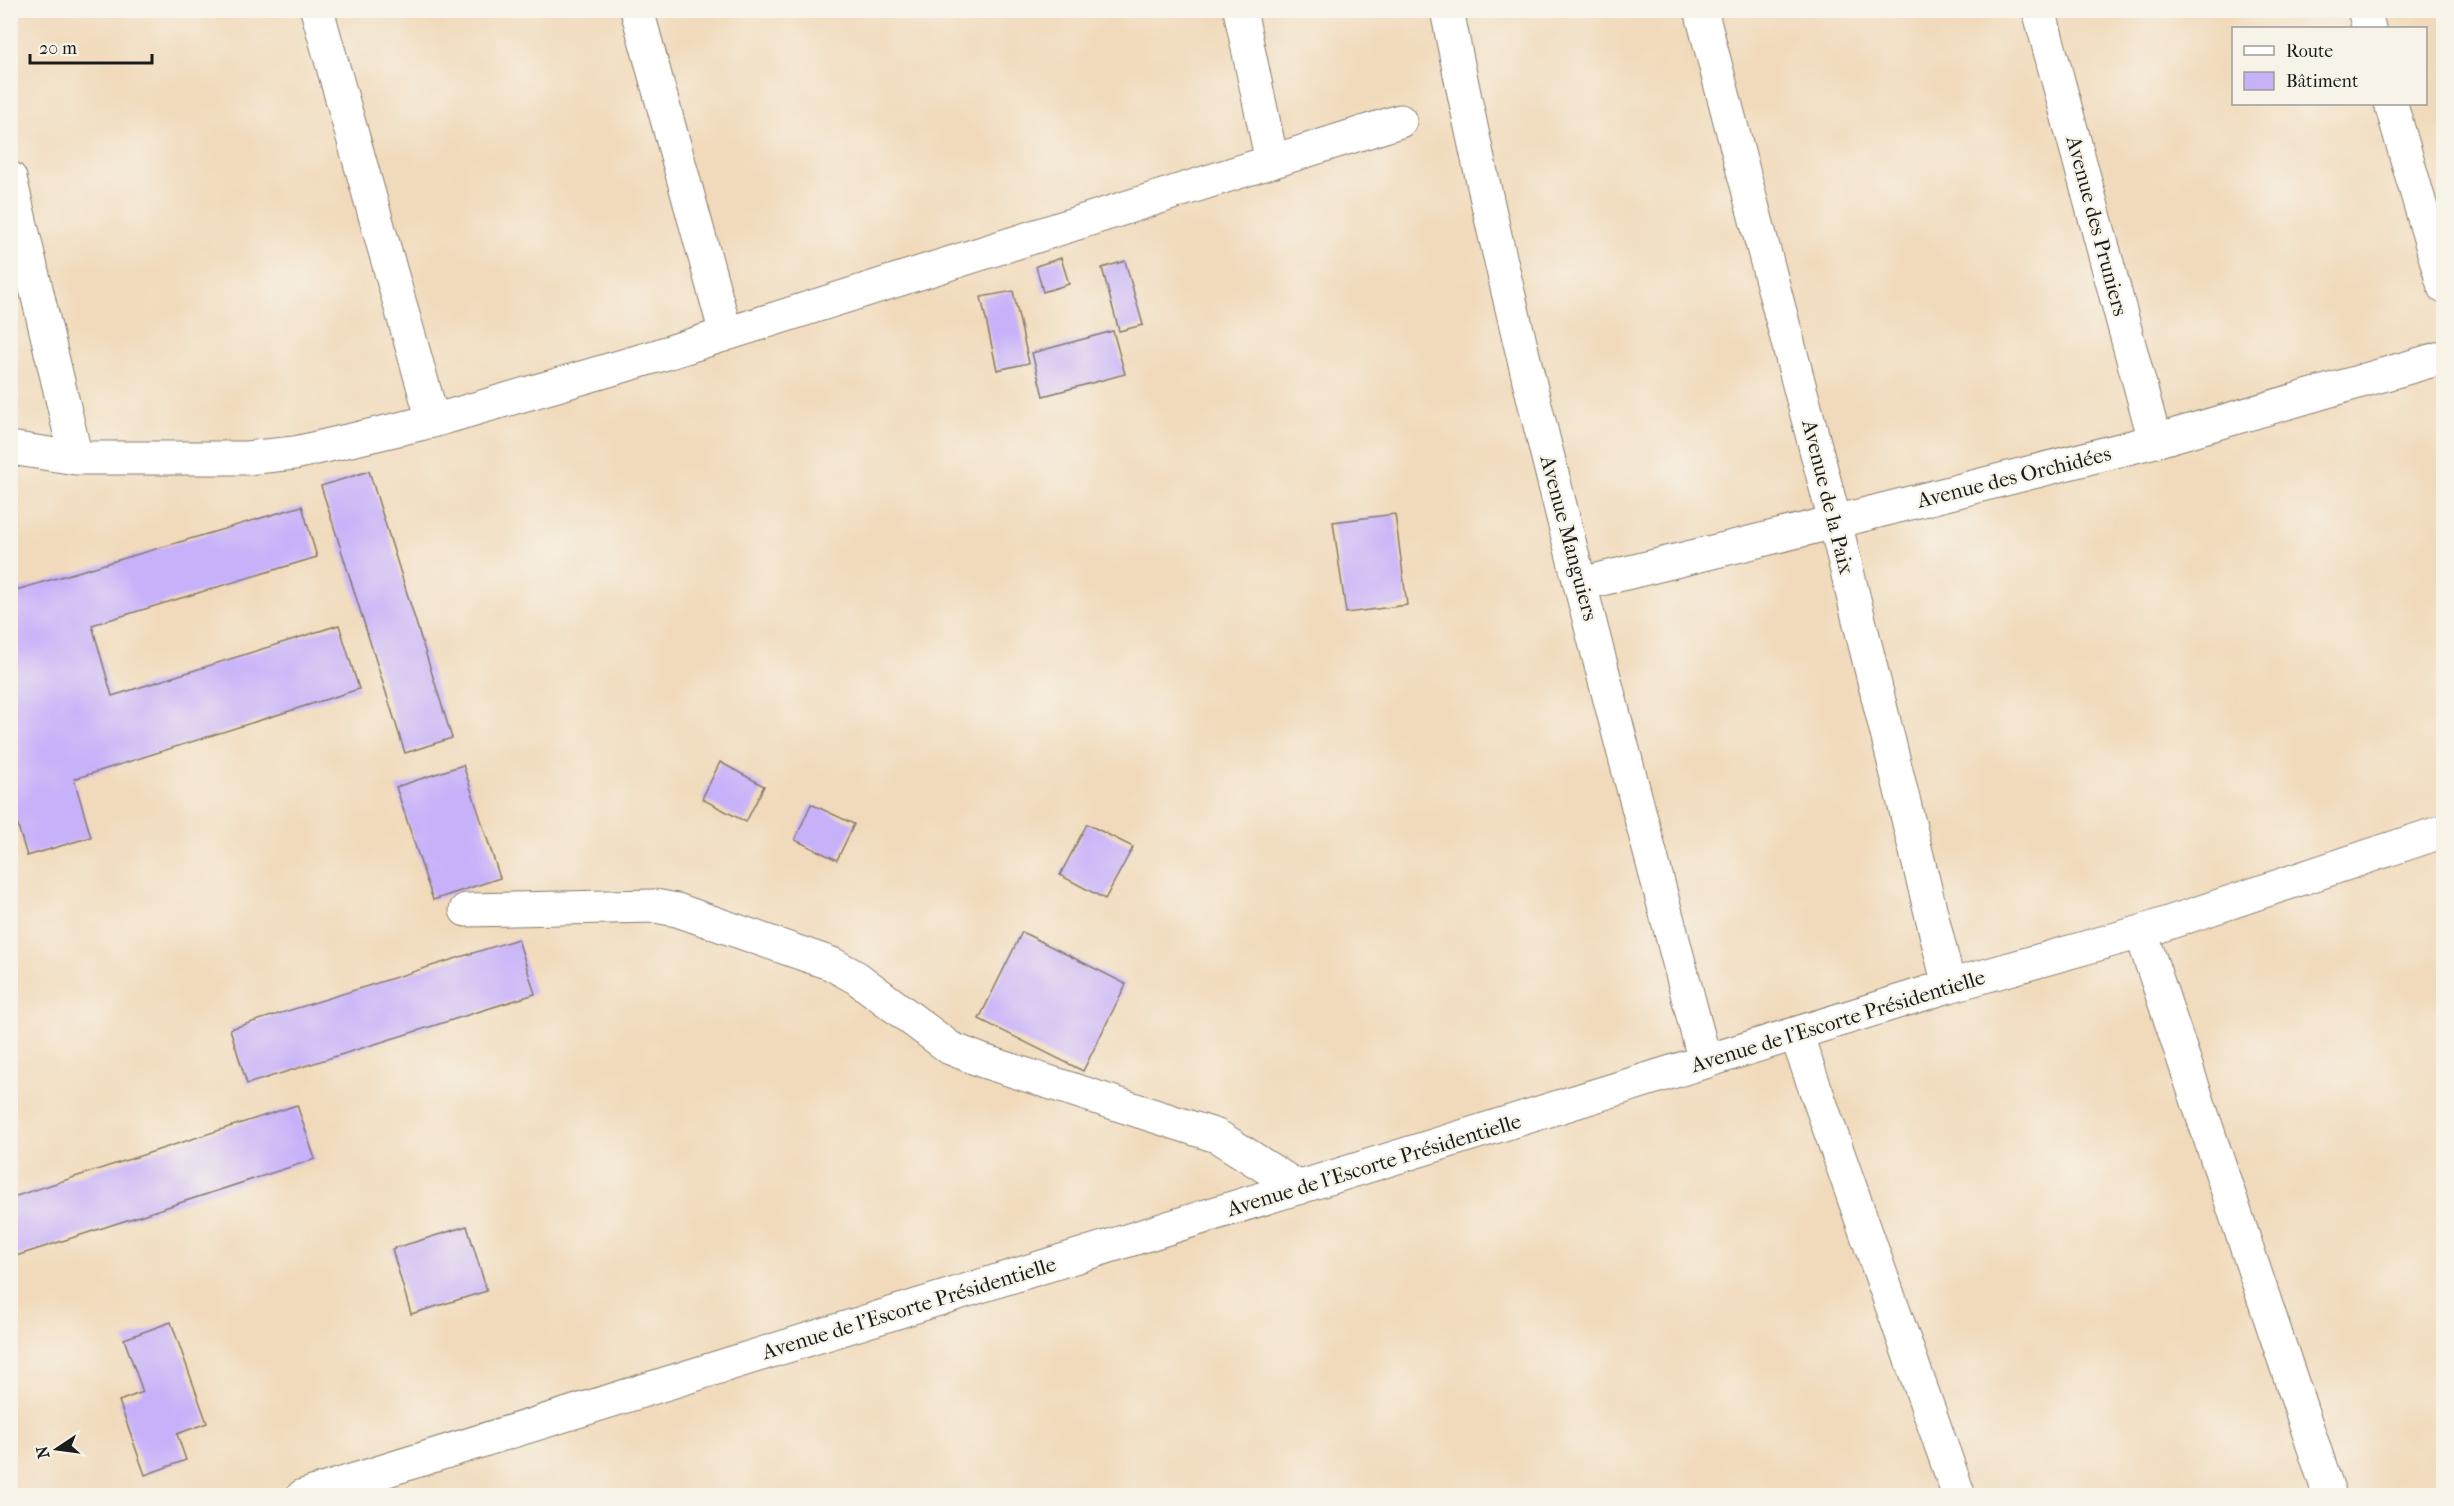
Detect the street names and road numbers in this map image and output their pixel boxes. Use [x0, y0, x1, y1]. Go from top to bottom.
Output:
street label: Avenue des Pruniers [2061, 132, 2133, 319]
street label: Avenue de la Paix [1797, 416, 1859, 577]
street label: Avenue des Orchidées [1914, 441, 2114, 513]
street label: Avenue Manguiers [1535, 452, 1603, 623]
street label: Avenue de l'Escorte Présidentielle [1687, 965, 1988, 1077]
street label: Avenue de l'Escorte Présidentielle [1223, 1109, 1524, 1221]
street label: Avenue de l'Escorte Présidentielle [758, 1252, 1059, 1364]

